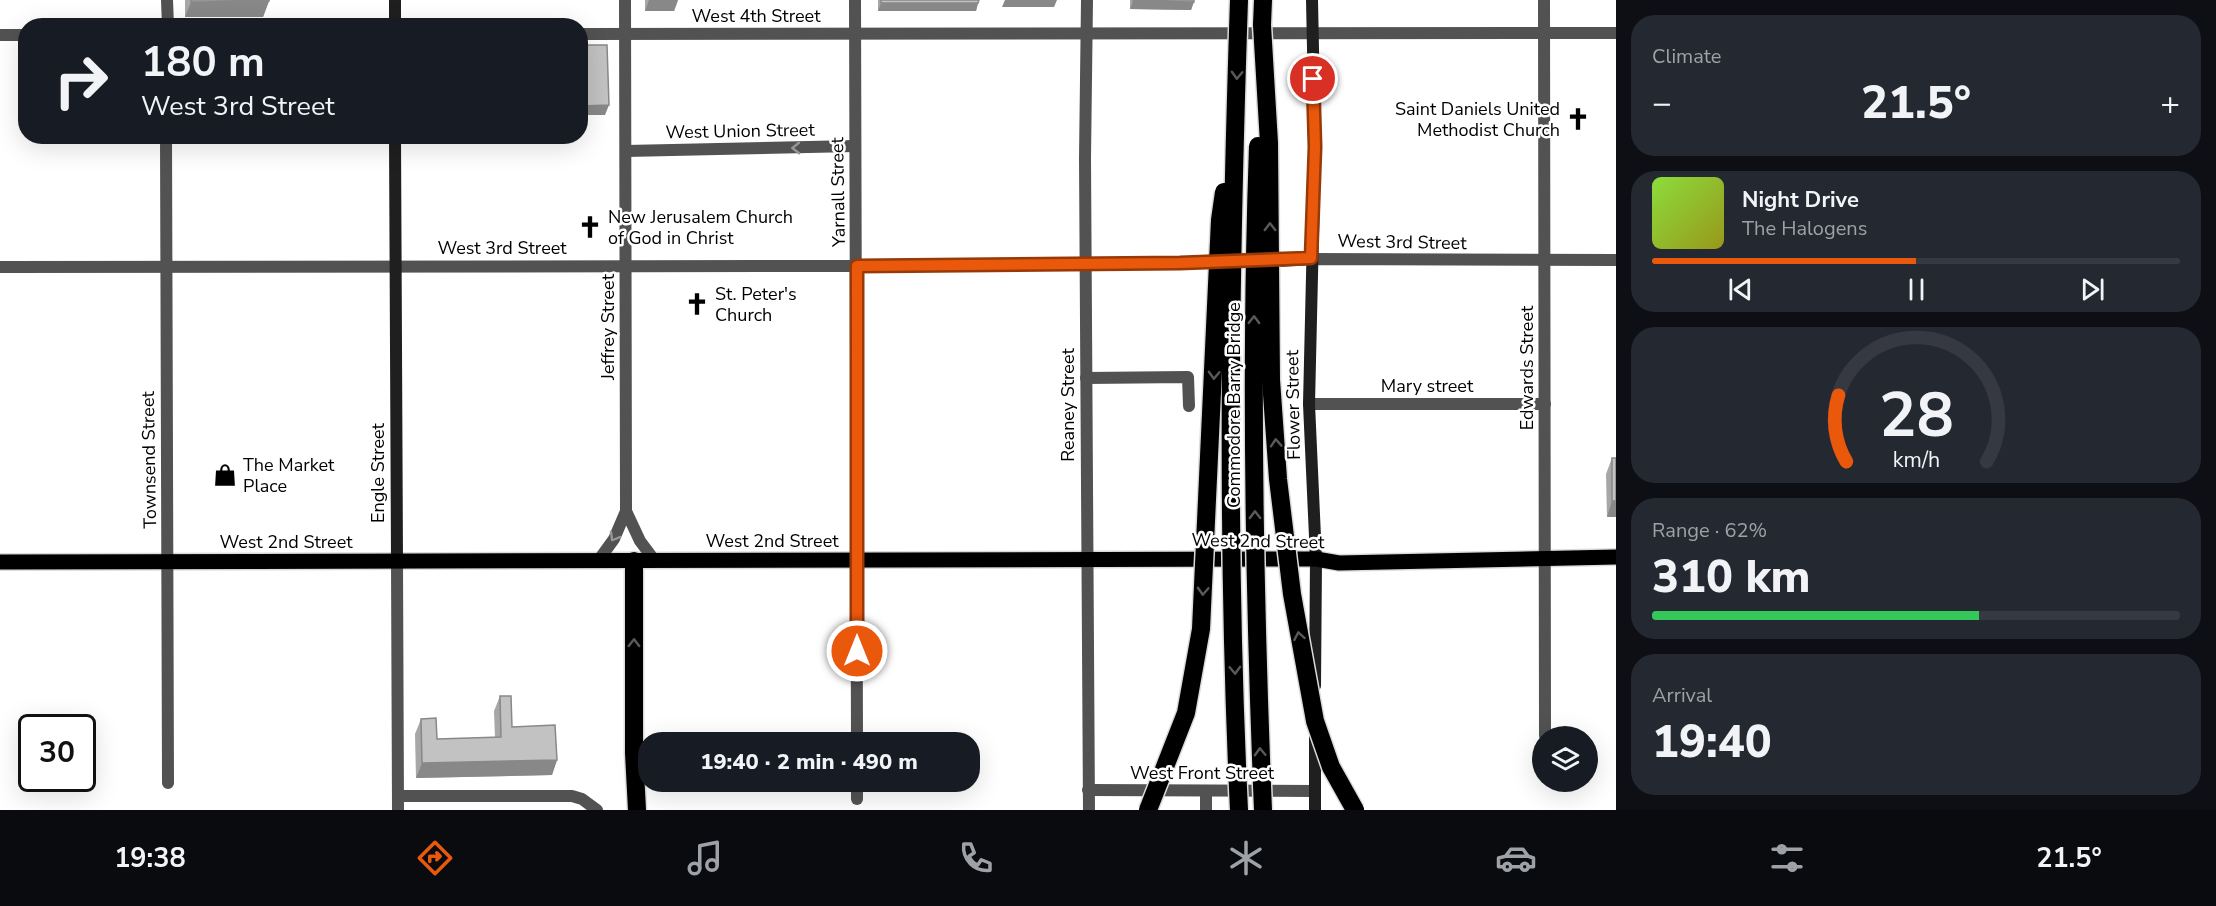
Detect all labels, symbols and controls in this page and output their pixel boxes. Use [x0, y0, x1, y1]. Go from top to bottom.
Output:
street label: West 4th Street [692, 4, 821, 28]
text: 180 m [141, 34, 265, 91]
icon: right [42, 42, 120, 120]
text: Climate [1652, 43, 1721, 70]
pin [1287, 53, 1338, 104]
icon: arrive [1296, 62, 1329, 95]
one-way arrow [1230, 70, 1243, 79]
text: 21.5° [1861, 73, 1971, 134]
text: − [1652, 81, 1672, 126]
text: + [2160, 81, 2180, 126]
text: West 3rd Street [141, 88, 335, 125]
place label: Saint Daniels United Methodist Church [1395, 97, 1560, 142]
church icon: Saint Daniels United Methodist Church [1565, 106, 1591, 132]
street label: West Union Street [665, 118, 816, 144]
street label: Yarnall Street [825, 136, 851, 248]
one-way arrow [792, 141, 801, 154]
text: Night Drive [1742, 185, 1859, 215]
place label: New Jerusalem Church of God in Christ [608, 205, 793, 250]
church icon: New Jerusalem Church of God in Christ [577, 214, 603, 240]
text: The Halogens [1742, 215, 1867, 242]
one-way arrow [1264, 222, 1276, 231]
street label: West 3rd Street [1337, 229, 1467, 255]
street label: West 3rd Street [437, 236, 567, 260]
street label: Jeffrey Street [596, 273, 620, 381]
icon: previous [1724, 273, 1757, 306]
icon: pause [1900, 273, 1933, 306]
icon: next [2076, 273, 2109, 306]
place label: St. Peter's Church [715, 282, 797, 327]
church icon: St. Peter's Church [684, 291, 710, 317]
street label: Commodore Barry Bridge [1222, 302, 1246, 508]
street label: Edwards Street [1515, 305, 1539, 430]
one-way arrow [1248, 315, 1260, 324]
street label: Reaney Street [1056, 347, 1080, 462]
street label: Flower Street [1280, 349, 1306, 460]
one-way arrow [1208, 370, 1220, 379]
text: 28 [1879, 373, 1953, 458]
street label: Mary street [1381, 374, 1474, 398]
street label: Townsend Street [136, 390, 162, 529]
street label: Engle Street [366, 422, 390, 523]
one-way arrow [1269, 438, 1282, 447]
text: km/h [1892, 445, 1940, 475]
place label: The Market Place [243, 453, 335, 498]
shop icon: The Market Place [212, 462, 238, 488]
one-way arrow [1249, 510, 1261, 519]
text: Range · 62% [1652, 517, 1767, 544]
street label: West 2nd Street [1191, 528, 1325, 554]
street label: West 2nd Street [705, 529, 839, 553]
street label: West 2nd Street [219, 530, 353, 554]
one-way arrow [610, 531, 621, 541]
text: 310 km [1652, 547, 1811, 608]
one-way arrow [1197, 586, 1210, 595]
position arrow [825, 619, 889, 683]
one-way arrow [1293, 631, 1306, 641]
one-way arrow [628, 639, 641, 648]
one-way arrow [1229, 665, 1241, 674]
text: Arrival [1652, 682, 1712, 709]
text: 19:40 [1652, 712, 1772, 773]
speed limit sign: 30 [18, 714, 96, 792]
map controls [1532, 726, 1598, 792]
button: layers [1532, 726, 1598, 792]
text: 19:40 · 2 min · 490 m [700, 747, 918, 777]
one-way arrow [1254, 747, 1267, 756]
street label: West Front Street [1130, 761, 1275, 785]
icon: directions [414, 837, 456, 879]
icon: music [684, 837, 726, 879]
icon: phone [955, 837, 997, 879]
icon: climate [1225, 837, 1267, 879]
icon: car [1495, 837, 1537, 879]
icon: filters [1766, 837, 1808, 879]
text: 19:38 [114, 840, 186, 877]
text: 21.5° [2036, 840, 2102, 877]

